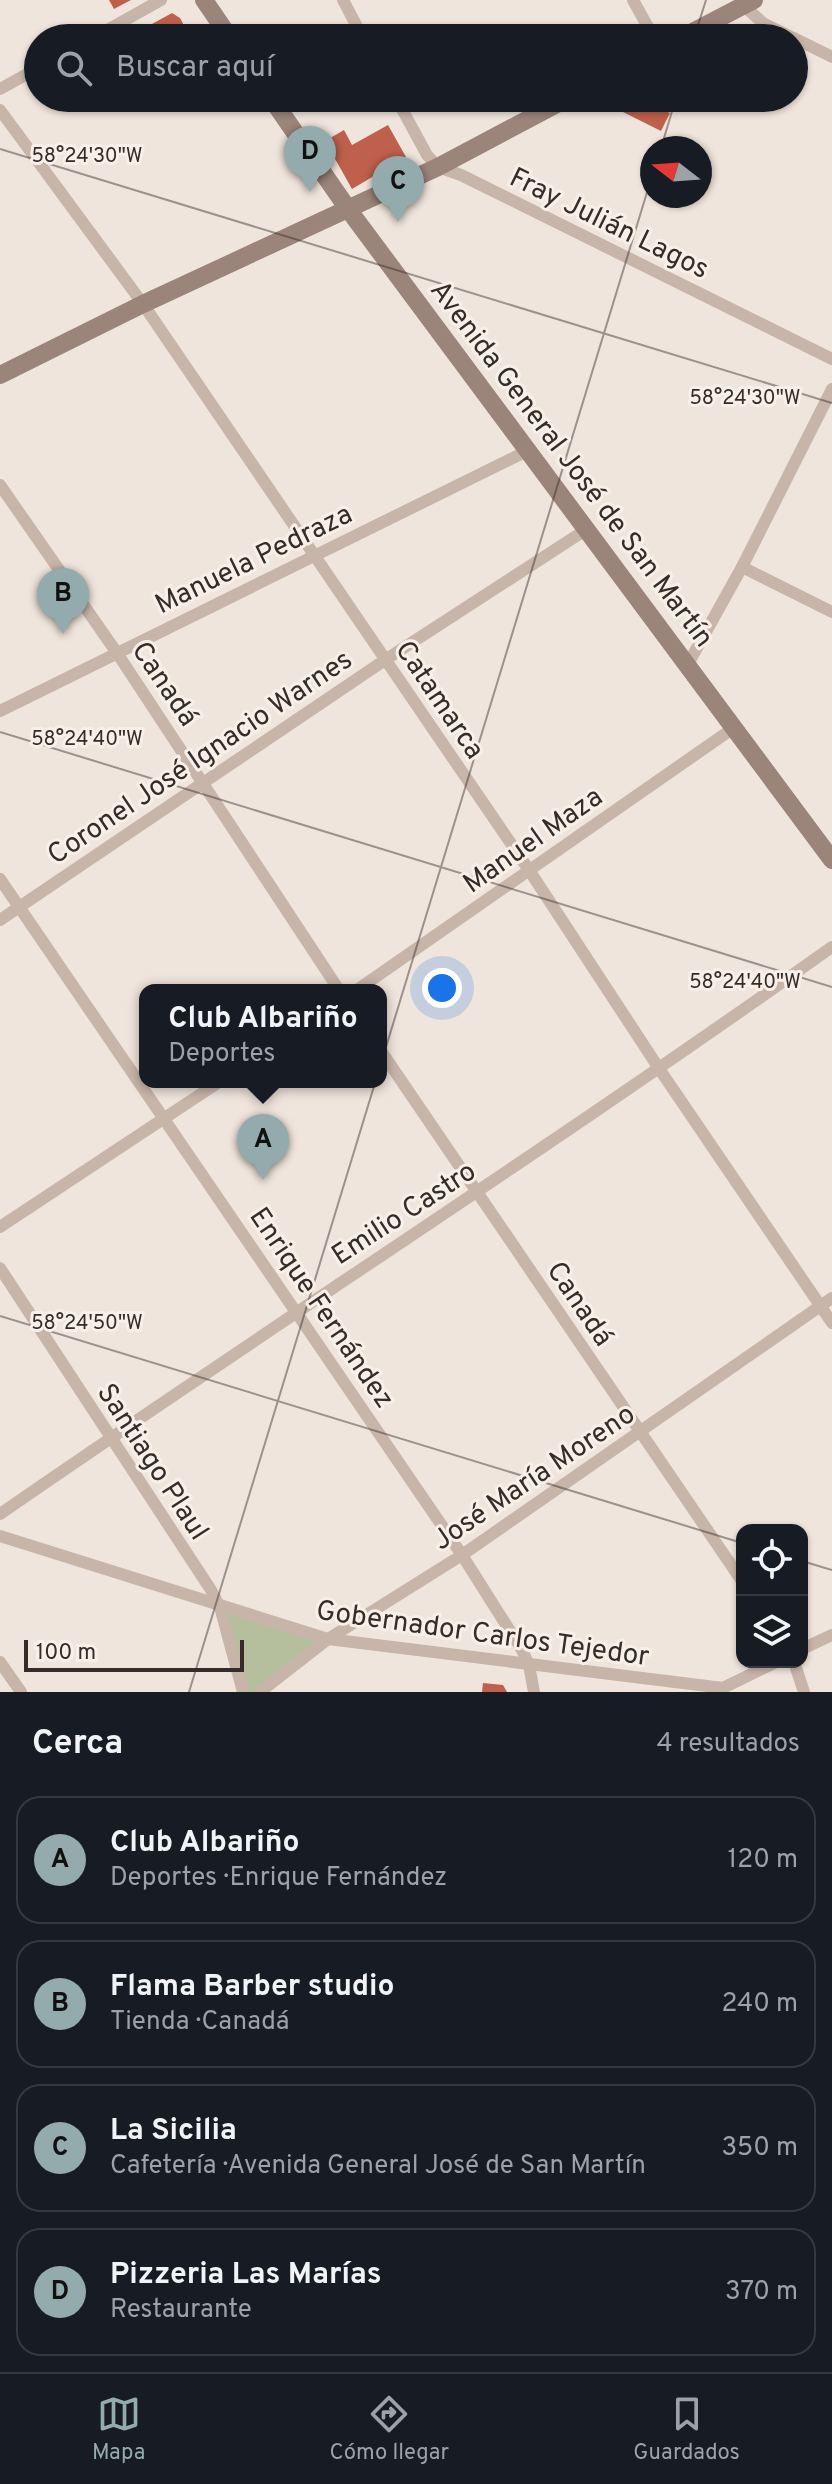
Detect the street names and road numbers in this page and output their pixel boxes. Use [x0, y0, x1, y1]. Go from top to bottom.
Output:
street label: Fray Julián Lagos [503, 161, 714, 289]
street label: Avenida General José de San Martín [421, 274, 721, 656]
street label: Manuela Pedraza [150, 497, 359, 624]
street label: Catamarca [386, 634, 491, 767]
street label: Canadá [122, 635, 205, 734]
street label: Coronel José Ignacio Warnes [41, 643, 360, 874]
street label: Manuel Maza [457, 780, 611, 903]
street label: Emilio Castro [326, 1154, 484, 1275]
street label: Enrique Fernández [240, 1201, 401, 1416]
street label: Canadá [537, 1255, 620, 1354]
street label: Santiago Plaul [87, 1377, 216, 1548]
street label: José María Moreno [427, 1397, 643, 1560]
street label: Gobernador Carlos Tejedor [314, 1594, 651, 1676]

